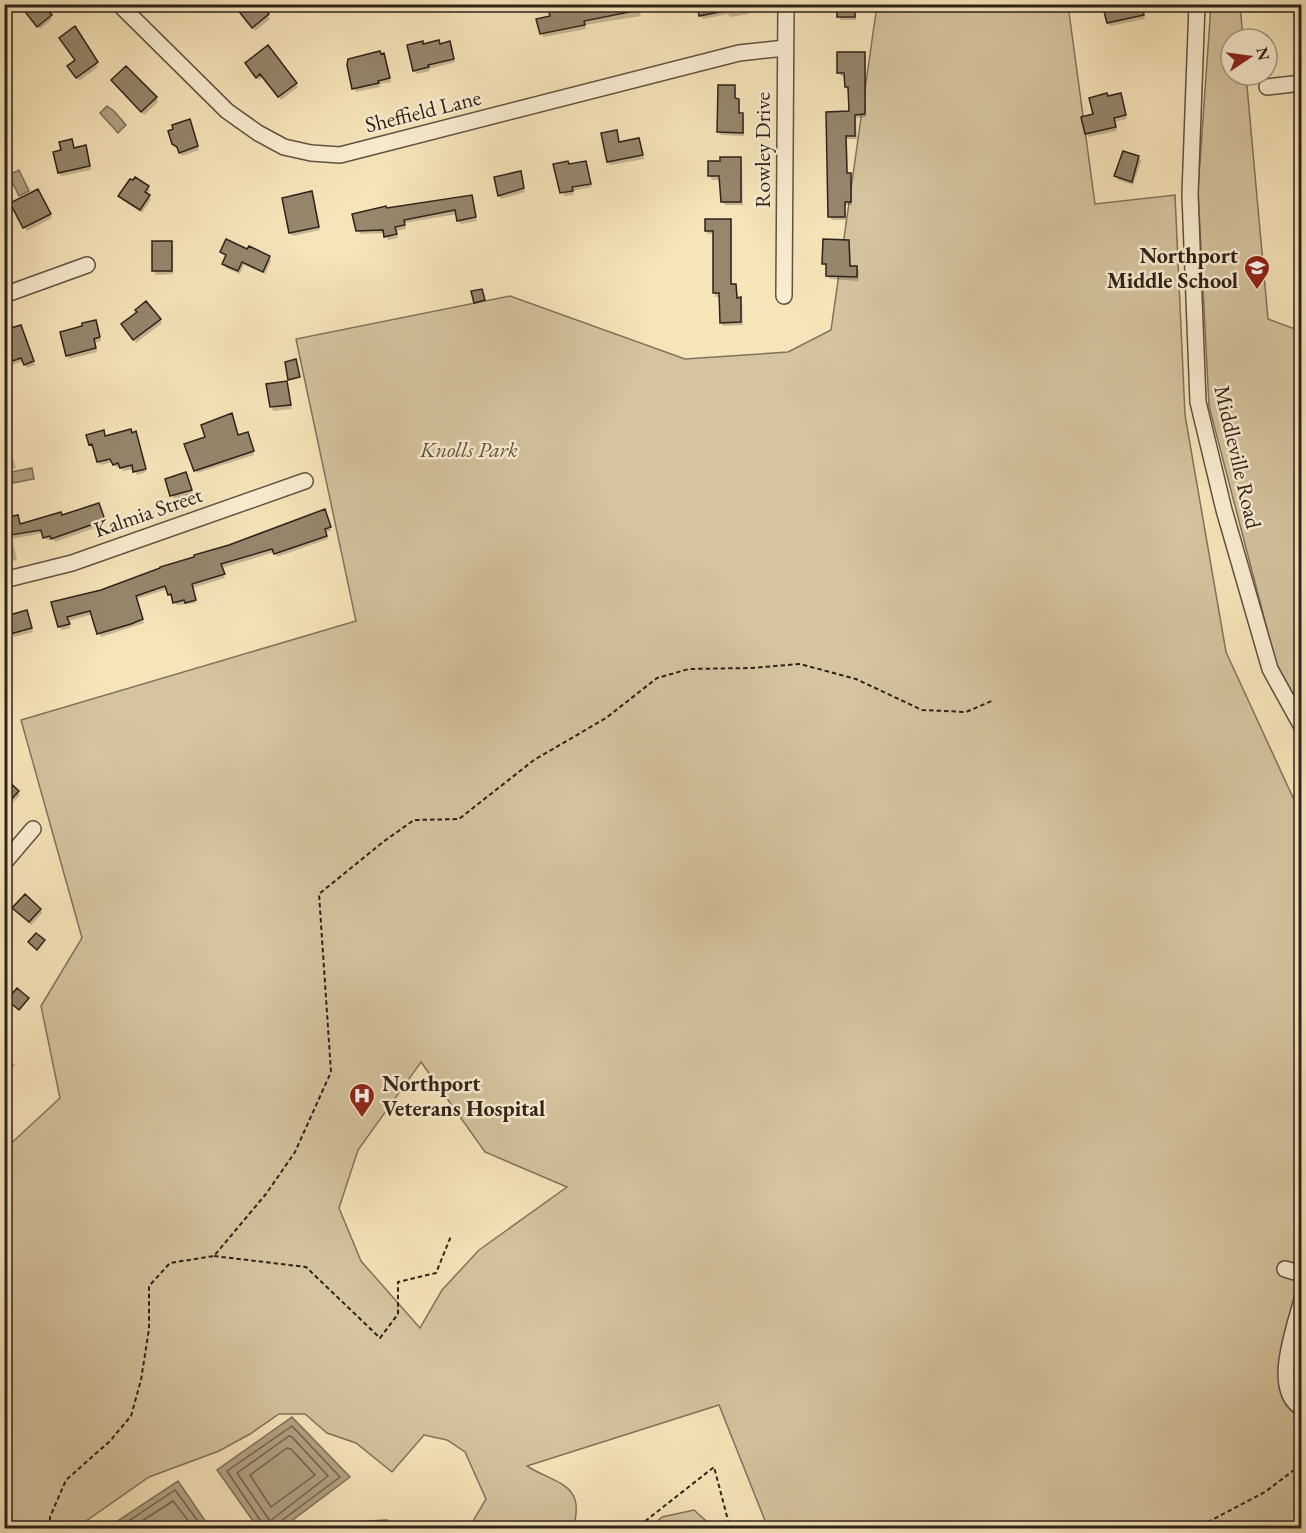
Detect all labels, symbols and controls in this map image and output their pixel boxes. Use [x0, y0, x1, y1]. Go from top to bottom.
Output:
north arrow [1219, 27, 1279, 87]
text: N [1251, 45, 1275, 62]
street label: Sheffield Lane [362, 83, 484, 139]
street label: Rowley Drive [748, 91, 777, 208]
place label: Northport Middle School [1107, 241, 1239, 295]
school or university icon: Northport Middle School [1242, 253, 1272, 291]
street label: Middleville Road [1207, 383, 1269, 532]
park label: Knolls Park [419, 435, 518, 464]
street label: Kalmia Street [90, 480, 206, 544]
place label: Northport Veterans Hospital [382, 1069, 545, 1123]
hospital icon: Northport Veterans Hospital [347, 1081, 377, 1119]

